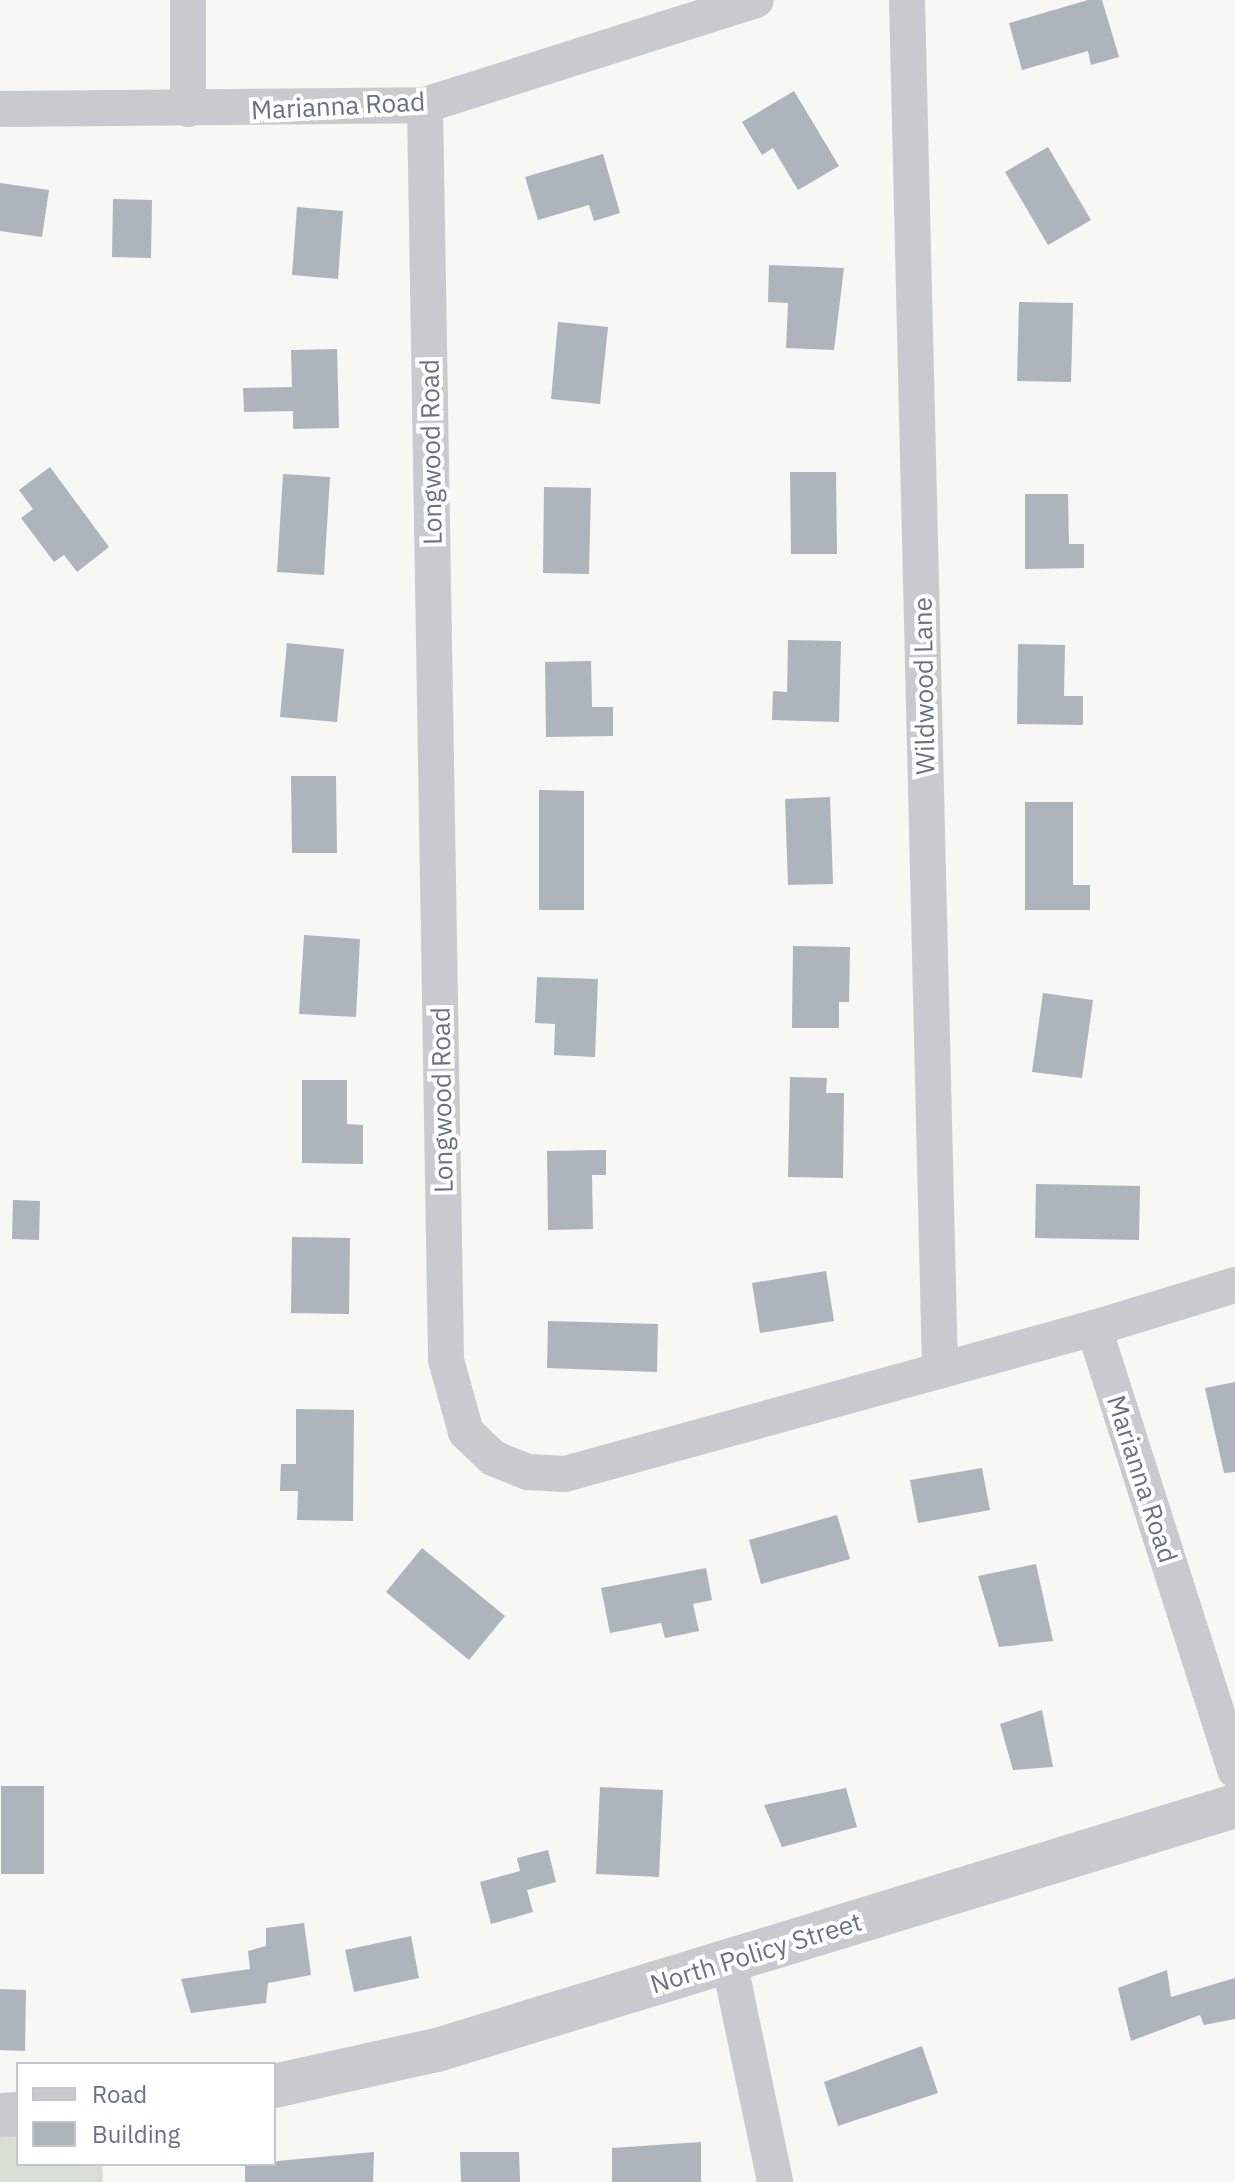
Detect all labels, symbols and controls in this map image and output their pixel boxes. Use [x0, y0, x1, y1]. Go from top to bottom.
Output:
street label: Marianna Road [250, 86, 426, 126]
street label: Longwood Road [414, 359, 448, 545]
street label: Wildwood Lane [907, 597, 941, 775]
street label: Longwood Road [425, 1007, 459, 1193]
street label: Marianna Road [1100, 1391, 1184, 1567]
street label: North Policy Street [646, 1906, 866, 2000]
legend [16, 2062, 276, 2166]
text: Road [92, 2078, 147, 2110]
text: Building [92, 2118, 180, 2150]

